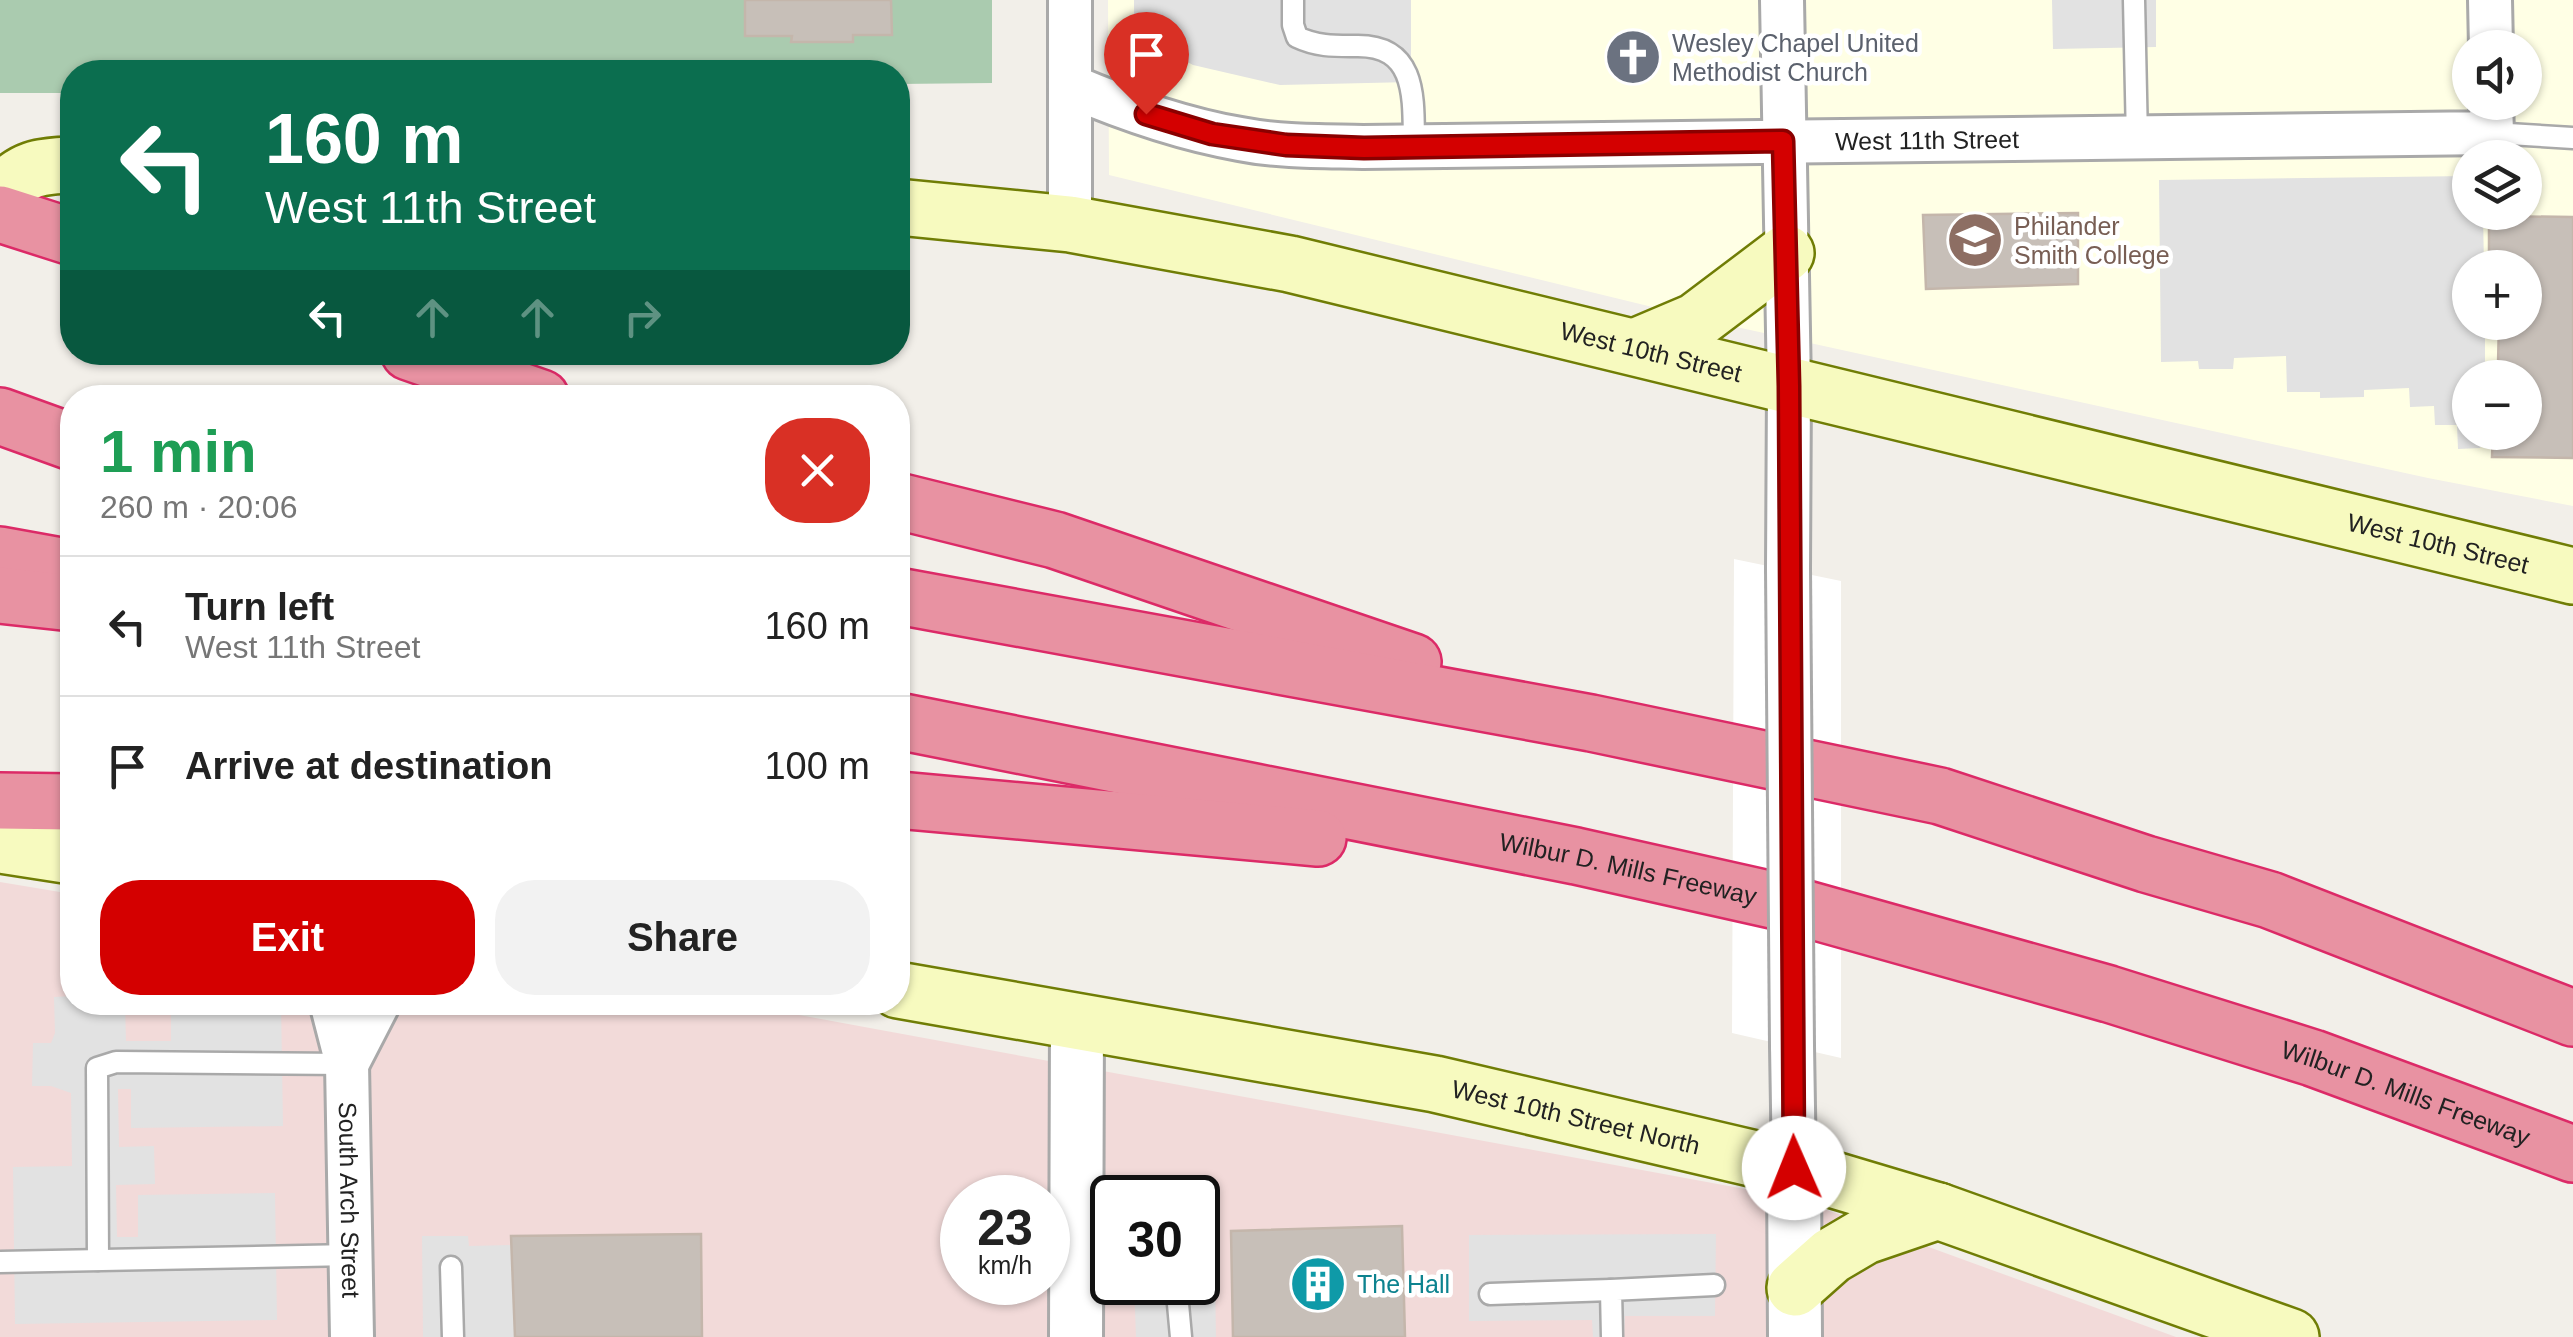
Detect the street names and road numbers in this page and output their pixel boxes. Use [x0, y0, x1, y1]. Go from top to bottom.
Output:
street label: West 11th Street [1835, 125, 2019, 155]
street label: West 10th Street [1557, 316, 1745, 387]
street label: West 10th Street [2345, 508, 2532, 579]
street label: Wilbur D. Mills Freeway [1497, 827, 1760, 910]
street label: Wilbur D. Mills Freeway [2278, 1035, 2535, 1151]
street label: West 10th Street North [1449, 1074, 1703, 1160]
street label: South Arch Street [334, 1102, 365, 1298]

